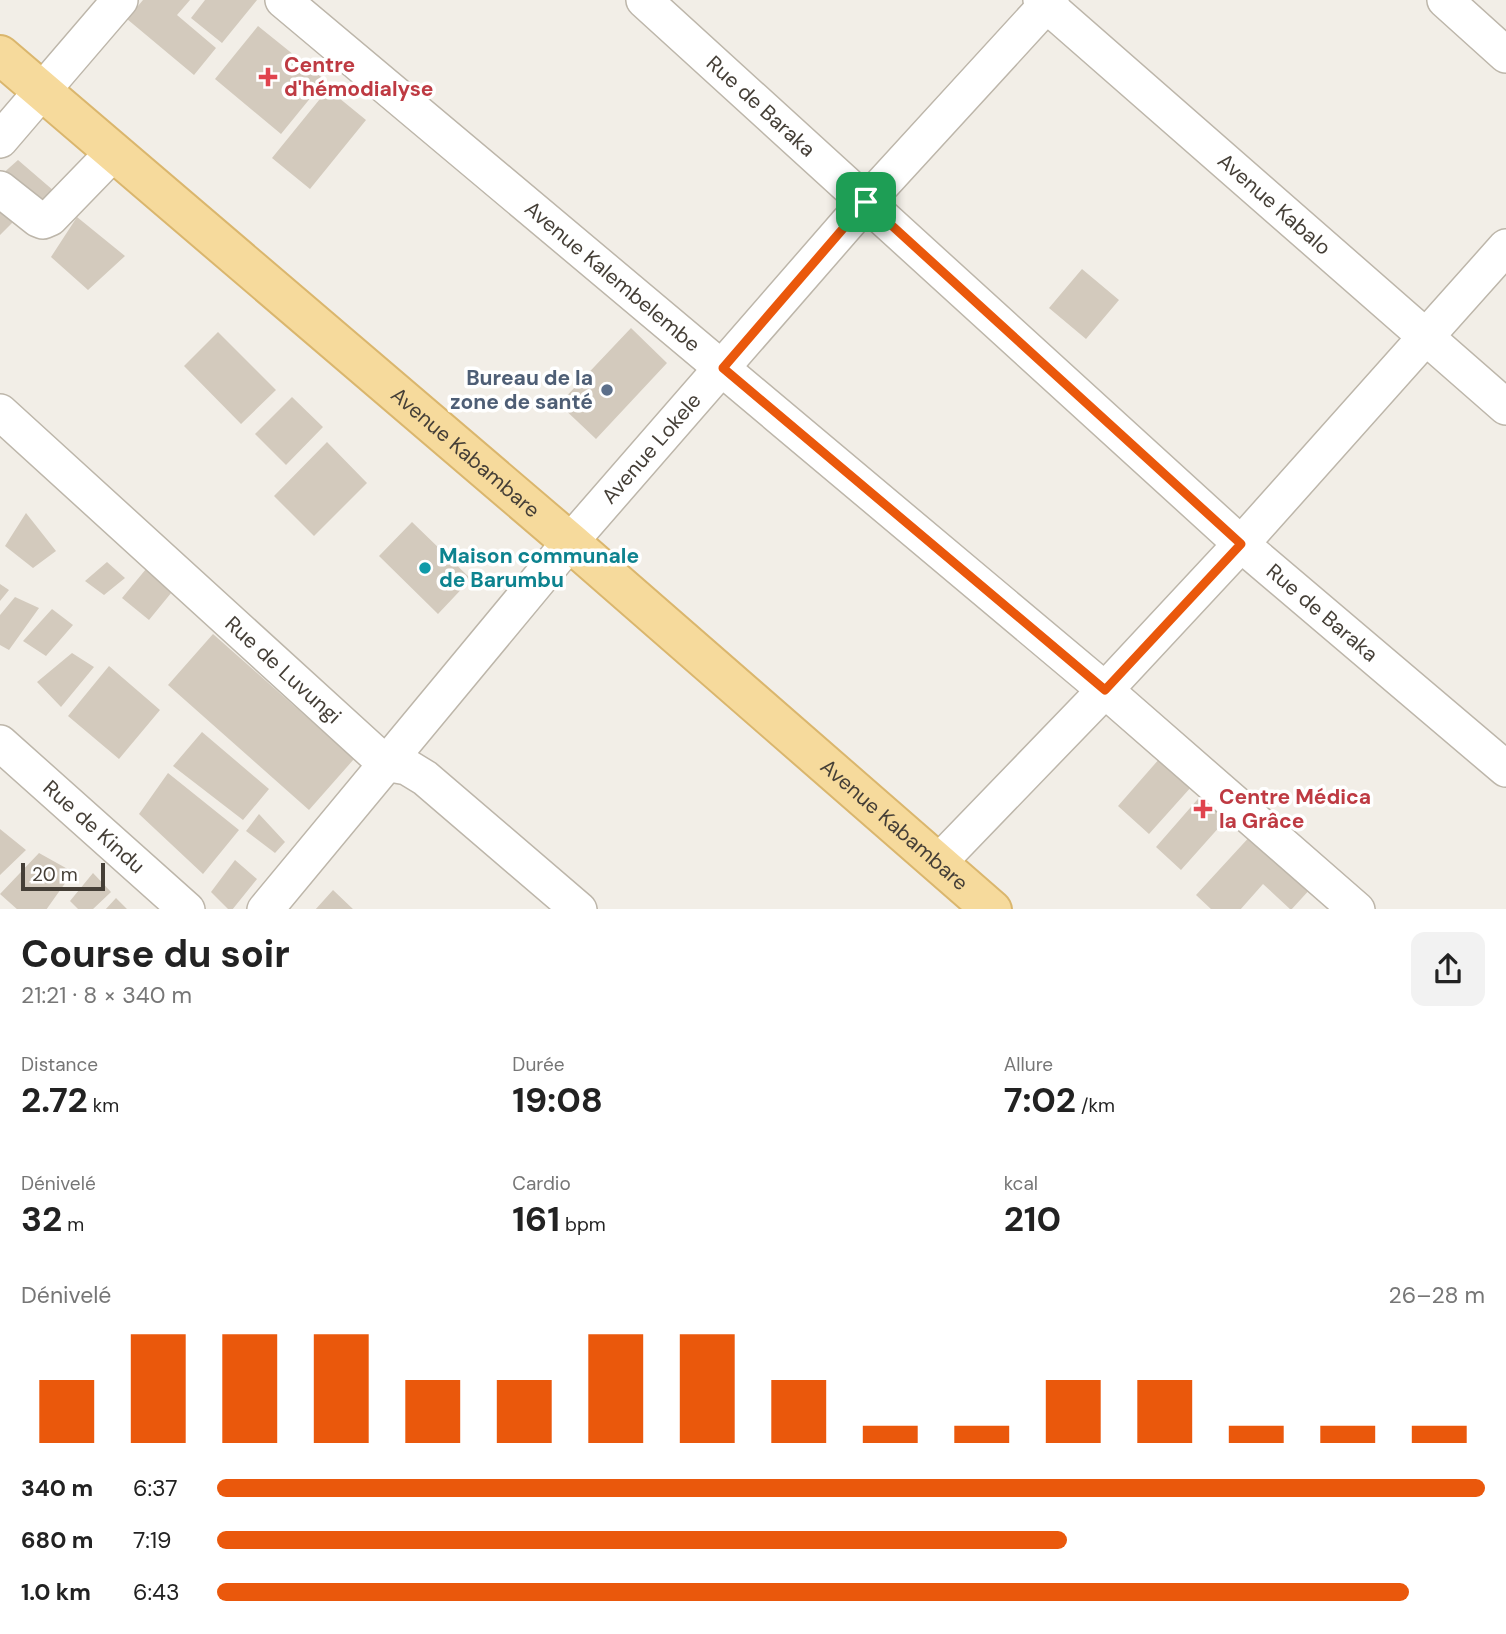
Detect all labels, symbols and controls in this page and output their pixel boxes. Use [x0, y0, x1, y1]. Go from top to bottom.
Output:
street label: Rue de Baraka [700, 50, 821, 163]
place label: Centre d'hémodialyse [284, 51, 434, 103]
marker: Centre d'hémodialyse [258, 67, 278, 87]
street label: Avenue Kabalo [1212, 147, 1337, 261]
pin [836, 172, 896, 232]
icon: arrive [847, 183, 885, 221]
street label: Avenue Kalembelembe [519, 195, 706, 358]
place label: Bureau de la zone de santé [450, 364, 593, 416]
street label: Avenue Kabambare [385, 381, 546, 524]
marker: Bureau de la zone de santé [599, 382, 615, 398]
street label: Avenue Lokele [595, 387, 708, 510]
place label: Maison communale de Barumbu [439, 542, 639, 594]
street label: Rue de Baraka [1260, 557, 1384, 668]
marker: Maison communale de Barumbu [417, 560, 433, 576]
street label: Rue de Luvungi [219, 610, 347, 730]
street label: Avenue Kabambare [814, 753, 974, 897]
street label: Rue de Kindu [37, 774, 151, 880]
place label: Centre Médica la Grâce [1219, 783, 1371, 835]
marker: Centre Médica la Grâce [1193, 799, 1213, 819]
scale bar [21, 860, 105, 892]
text: 20 m [32, 862, 78, 887]
text: Course du soir [21, 929, 290, 979]
button: share [1411, 932, 1485, 1006]
text: 21:21 · 8 × 340 m [21, 980, 192, 1010]
text: Distance [21, 1052, 98, 1077]
text: Durée [512, 1052, 565, 1077]
text: Allure [1004, 1052, 1053, 1077]
text: 2.72 [21, 1077, 88, 1123]
text: 19:08 [512, 1077, 603, 1123]
text: 7:02 [1004, 1077, 1076, 1123]
text: km [88, 1093, 119, 1118]
text: /km [1076, 1093, 1115, 1118]
text: Dénivelé [21, 1171, 96, 1196]
text: Cardio [512, 1171, 571, 1196]
text: kcal [1004, 1171, 1038, 1196]
text: 32 [21, 1196, 62, 1242]
text: 161 [512, 1196, 560, 1242]
text: 210 [1004, 1196, 1061, 1242]
text: m [62, 1212, 84, 1237]
text: bpm [560, 1212, 606, 1237]
text: Dénivelé [21, 1280, 111, 1310]
text: 26–28 m [1388, 1280, 1485, 1310]
text: 340 m [21, 1473, 93, 1503]
text: 6:37 [133, 1473, 178, 1503]
text: 680 m [21, 1525, 93, 1555]
text: 7:19 [133, 1525, 172, 1555]
text: 1.0 km [21, 1577, 91, 1607]
text: 6:43 [133, 1577, 180, 1607]

